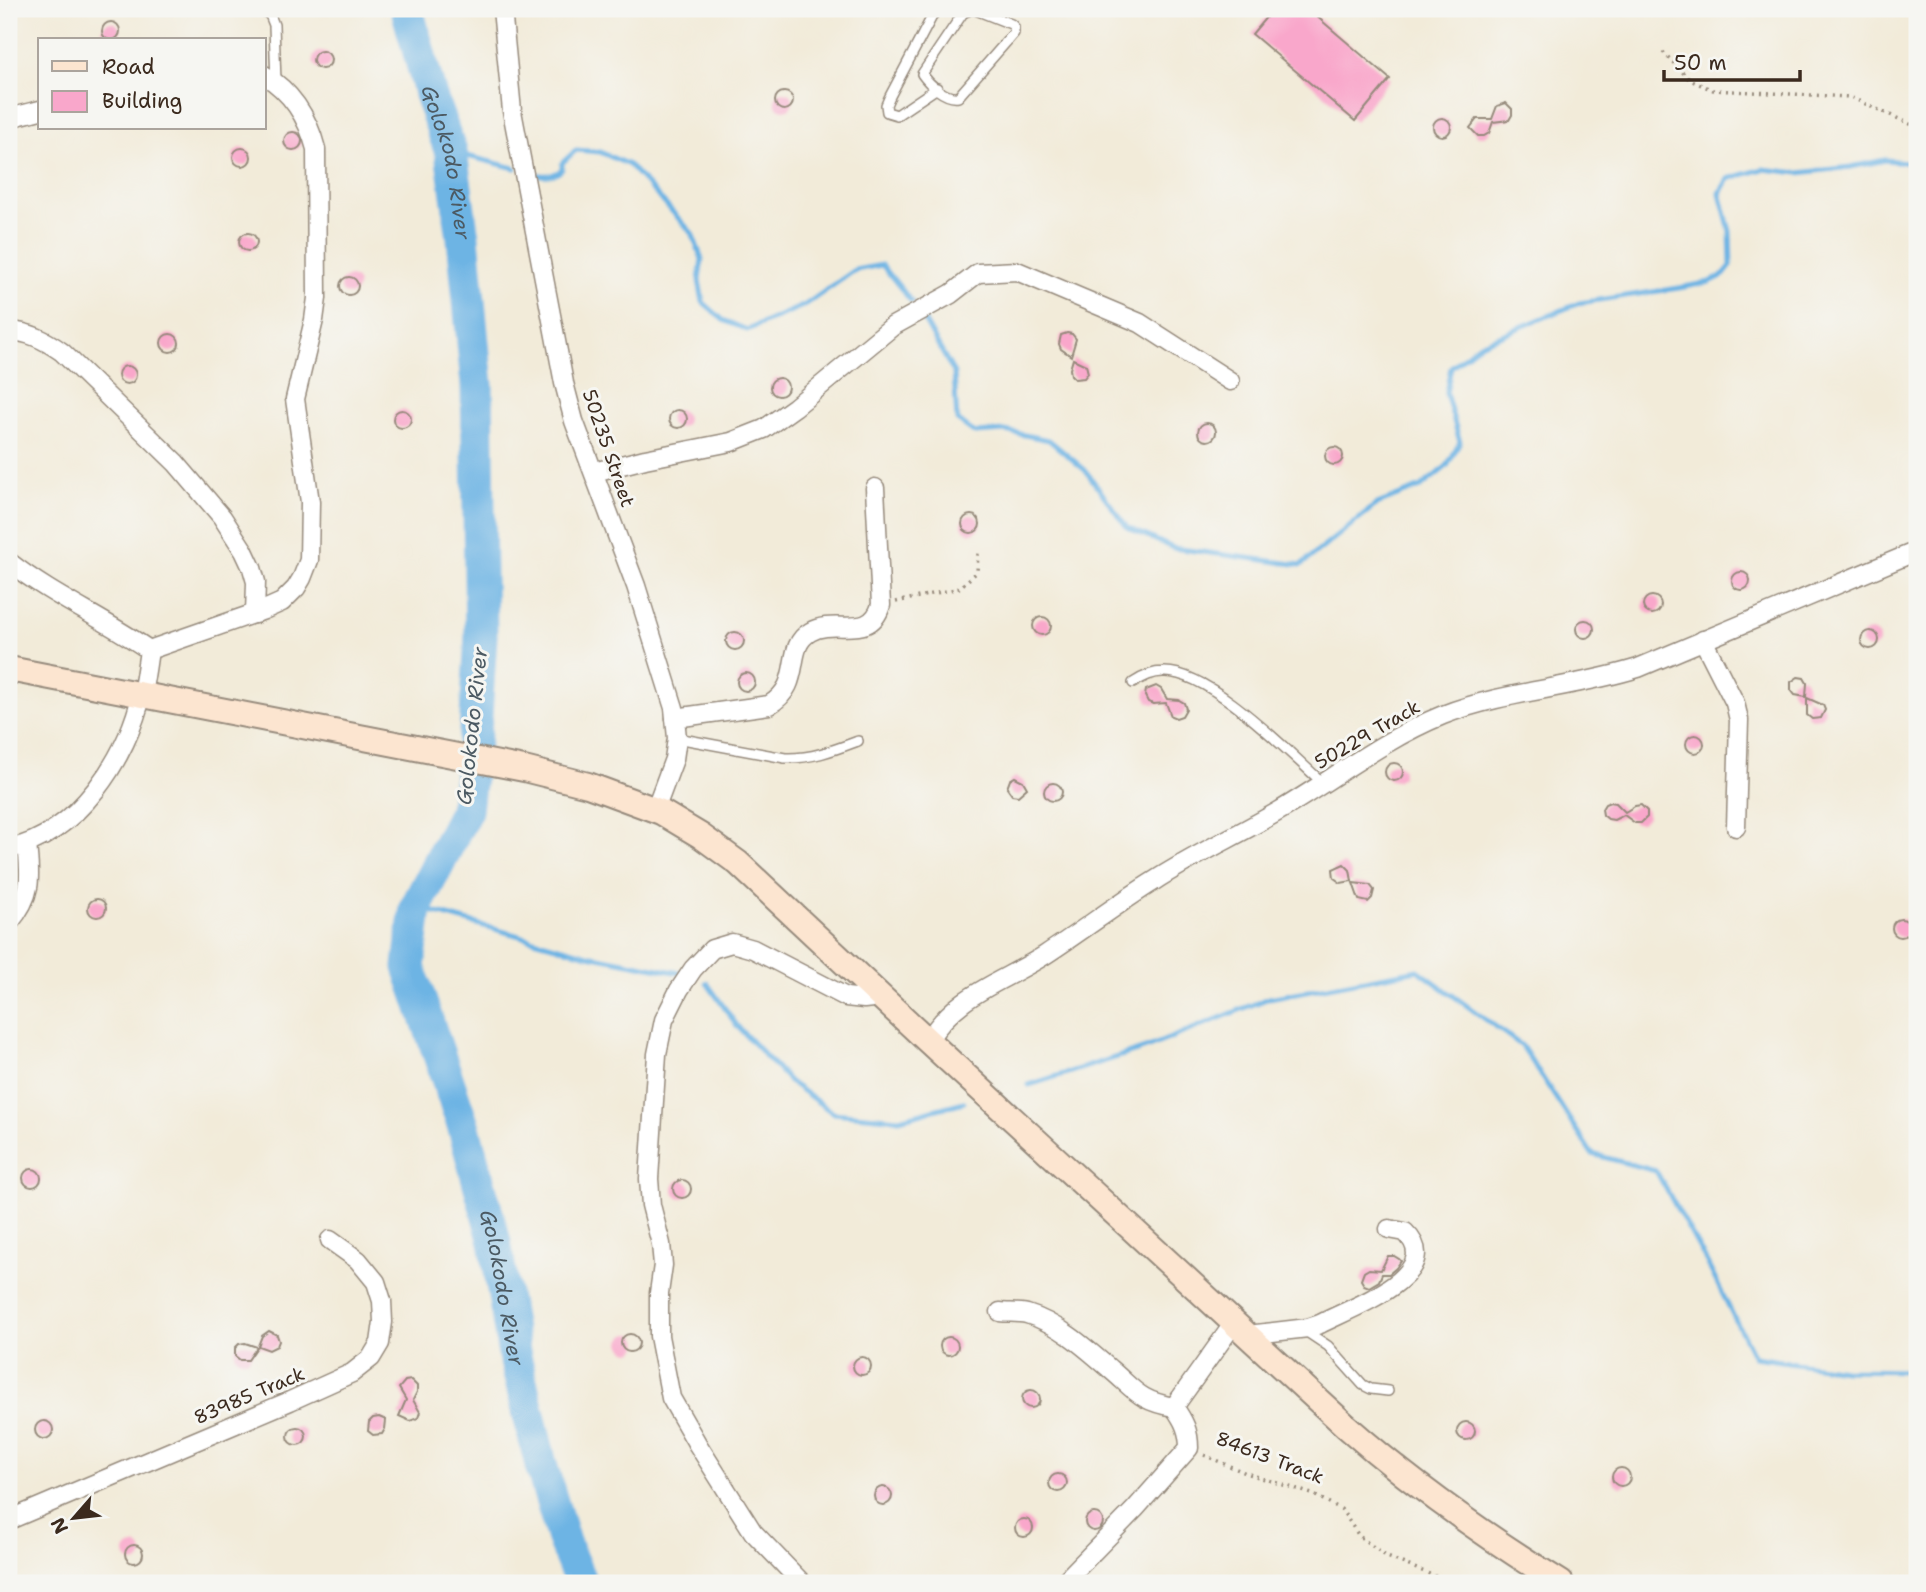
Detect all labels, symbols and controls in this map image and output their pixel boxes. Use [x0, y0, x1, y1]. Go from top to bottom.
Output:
legend [38, 38, 266, 130]
scale bar [1664, 38, 1800, 82]
text: 50 m [1674, 49, 1727, 77]
text: Road [102, 53, 155, 81]
water label: Golokodo River [415, 82, 477, 243]
text: Building [102, 87, 182, 115]
street label: 50235 Street [577, 386, 640, 510]
water label: Golokodo River [450, 645, 494, 806]
street label: 50229 Track [1310, 694, 1425, 775]
water label: Golokodo River [473, 1206, 531, 1370]
street label: 83985 Track [190, 1361, 309, 1430]
street label: 84613 Track [1212, 1425, 1327, 1490]
north arrow [38, 1484, 108, 1554]
text: N [45, 1513, 74, 1538]

